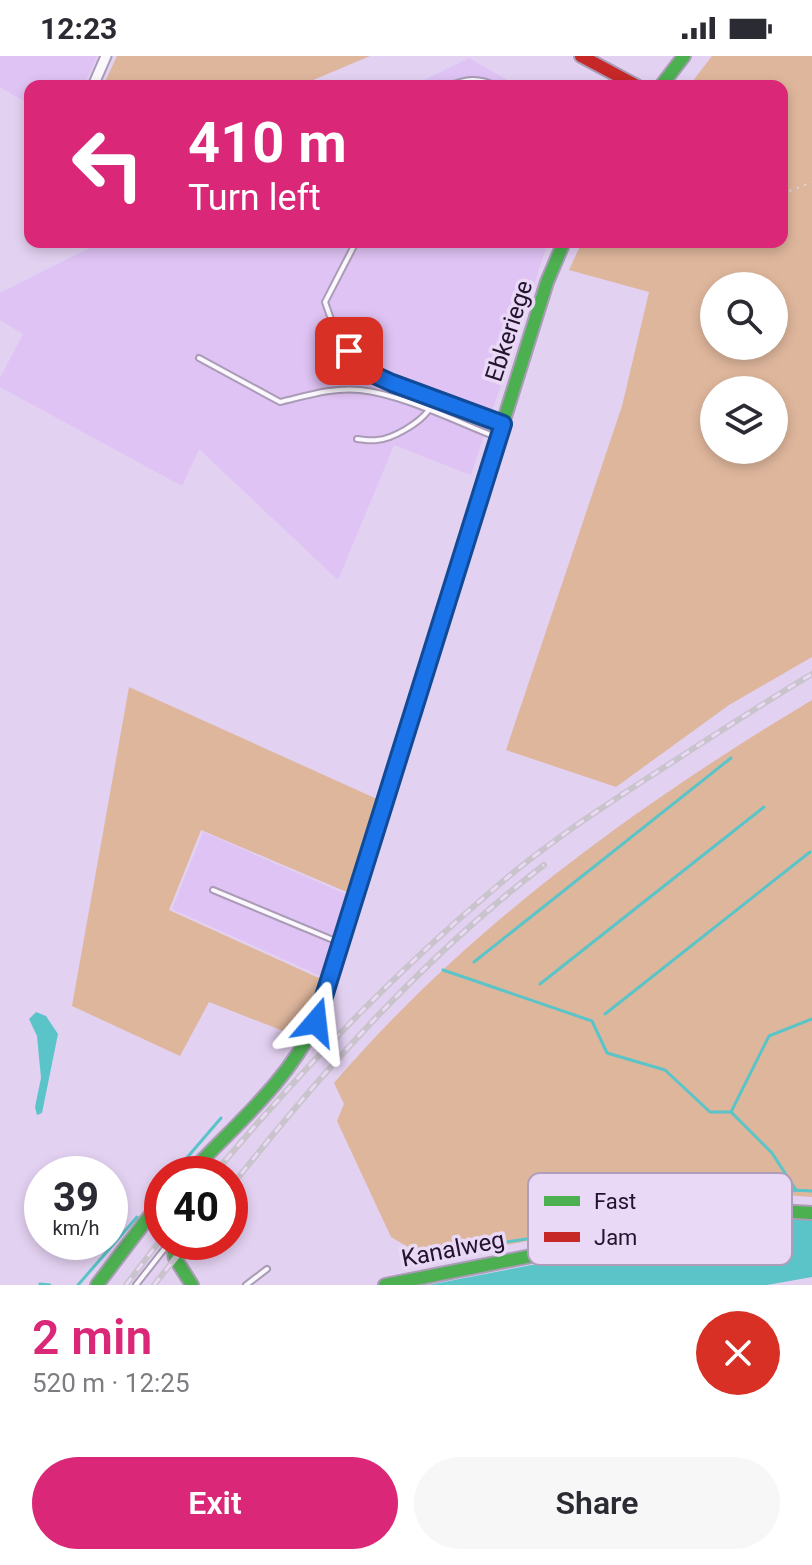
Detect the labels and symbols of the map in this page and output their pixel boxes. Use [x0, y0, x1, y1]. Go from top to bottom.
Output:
street label: Ebkeriege [480, 277, 538, 385]
pin [315, 317, 383, 385]
position arrow [274, 980, 358, 1064]
speed limit sign: 40 [144, 1156, 248, 1260]
legend [528, 1173, 792, 1265]
text: Fast [594, 1189, 636, 1214]
street label: Kanalweg [399, 1225, 507, 1273]
text: Jam [594, 1225, 637, 1250]

